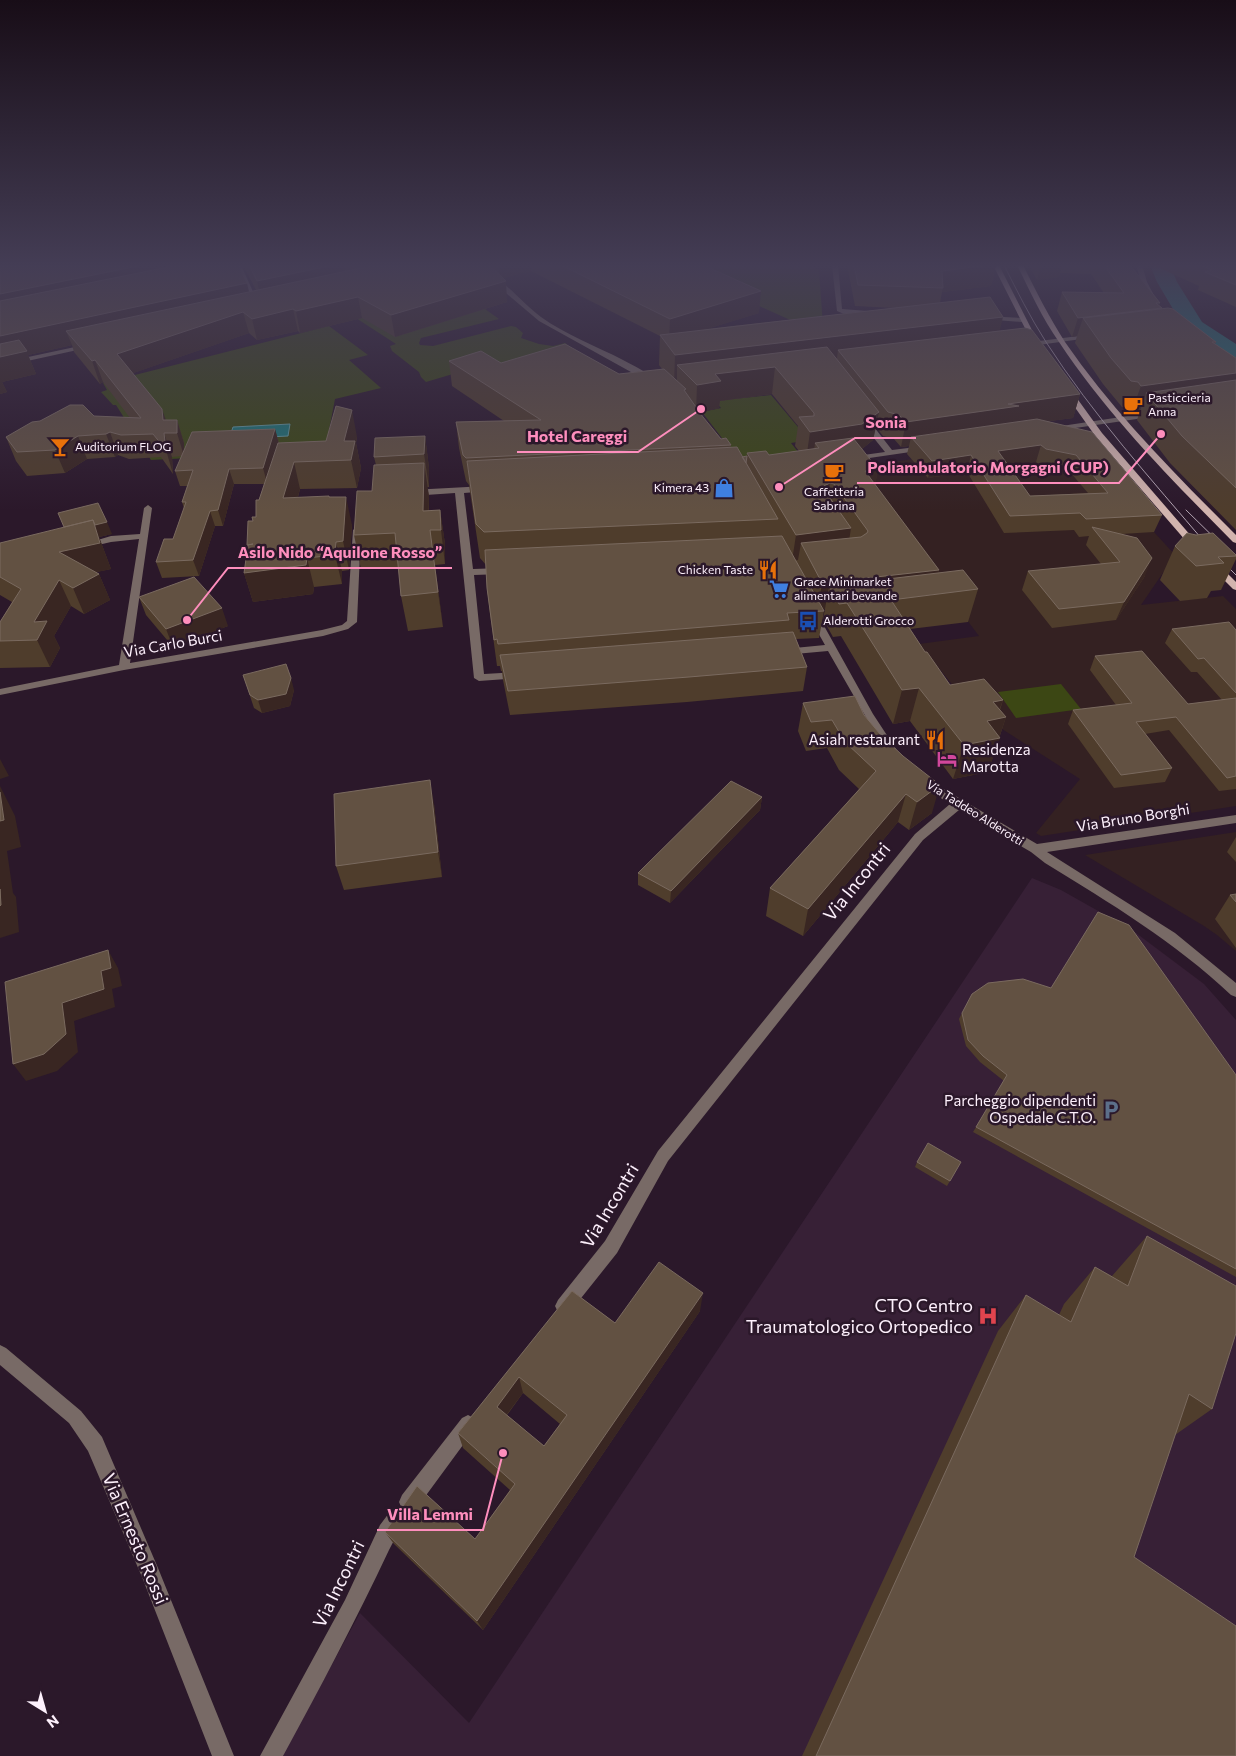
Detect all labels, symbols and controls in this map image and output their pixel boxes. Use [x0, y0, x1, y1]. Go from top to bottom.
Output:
place label: Pasticcieria Anna [1148, 390, 1211, 418]
cafe icon: Pasticcieria Anna [1122, 394, 1144, 416]
callout: Sonia [855, 407, 916, 438]
text: Sonia [865, 412, 907, 431]
callout: Hotel Careggi [517, 421, 638, 452]
text: Hotel Careggi [527, 426, 627, 445]
bar icon: Auditorium FLOG [49, 436, 71, 458]
place label: Auditorium FLOG [75, 439, 171, 453]
callout: Poliambulatorio Morgagni (CUP) [857, 452, 1119, 483]
text: Poliambulatorio Morgagni (CUP) [867, 457, 1109, 476]
cafe icon: Caffetteria Sabrina [823, 461, 845, 483]
shop icon: Kimera 43 [713, 477, 735, 499]
place label: Kimera 43 [654, 480, 709, 494]
place label: Caffetteria Sabrina [804, 484, 864, 512]
callout: Asilo Nido “Aquilone Rosso” [228, 537, 452, 568]
text: Asilo Nido “Aquilone Rosso” [238, 542, 442, 561]
restaurant icon: Chicken Taste [757, 559, 779, 581]
place label: Chicken Taste [678, 562, 753, 576]
place label: Grace Minimarket alimentari bevande [794, 574, 897, 602]
supermarket icon: Grace Minimarket alimentari bevande [768, 578, 790, 600]
bus stop icon: Alderotti Grocco [797, 610, 819, 632]
place label: Alderotti Grocco [823, 613, 914, 627]
street label: Via Carlo Burci [122, 625, 223, 661]
restaurant icon: Asiah restaurant [924, 729, 946, 751]
place label: Asiah restaurant [808, 730, 920, 748]
place label: Residenza Marotta [962, 740, 1031, 775]
hotel icon: Residenza Marotta [936, 748, 958, 770]
street label: Via Taddeo Alderotti [924, 777, 1027, 848]
street label: Via Bruno Borghi [1075, 799, 1191, 835]
street label: Via Incontri [818, 838, 894, 925]
place label: Parcheggio dipendenti Ospedale C.T.O. [944, 1091, 1096, 1126]
parking icon: Parcheggio dipendenti Ospedale C.T.O. [1100, 1099, 1122, 1121]
street label: Via Incontri [575, 1159, 643, 1252]
place label: CTO Centro Traumatologico Ortopedico [746, 1294, 973, 1337]
hospital icon: CTO Centro Traumatologico Ortopedico [977, 1305, 999, 1327]
street label: Via Ernesto Rossi [98, 1470, 173, 1607]
callout: Villa Lemmi [377, 1499, 483, 1530]
text: Villa Lemmi [387, 1504, 473, 1523]
street label: Via Incontri [308, 1536, 369, 1631]
north arrow [20, 1686, 70, 1736]
text: N [44, 1712, 62, 1732]

